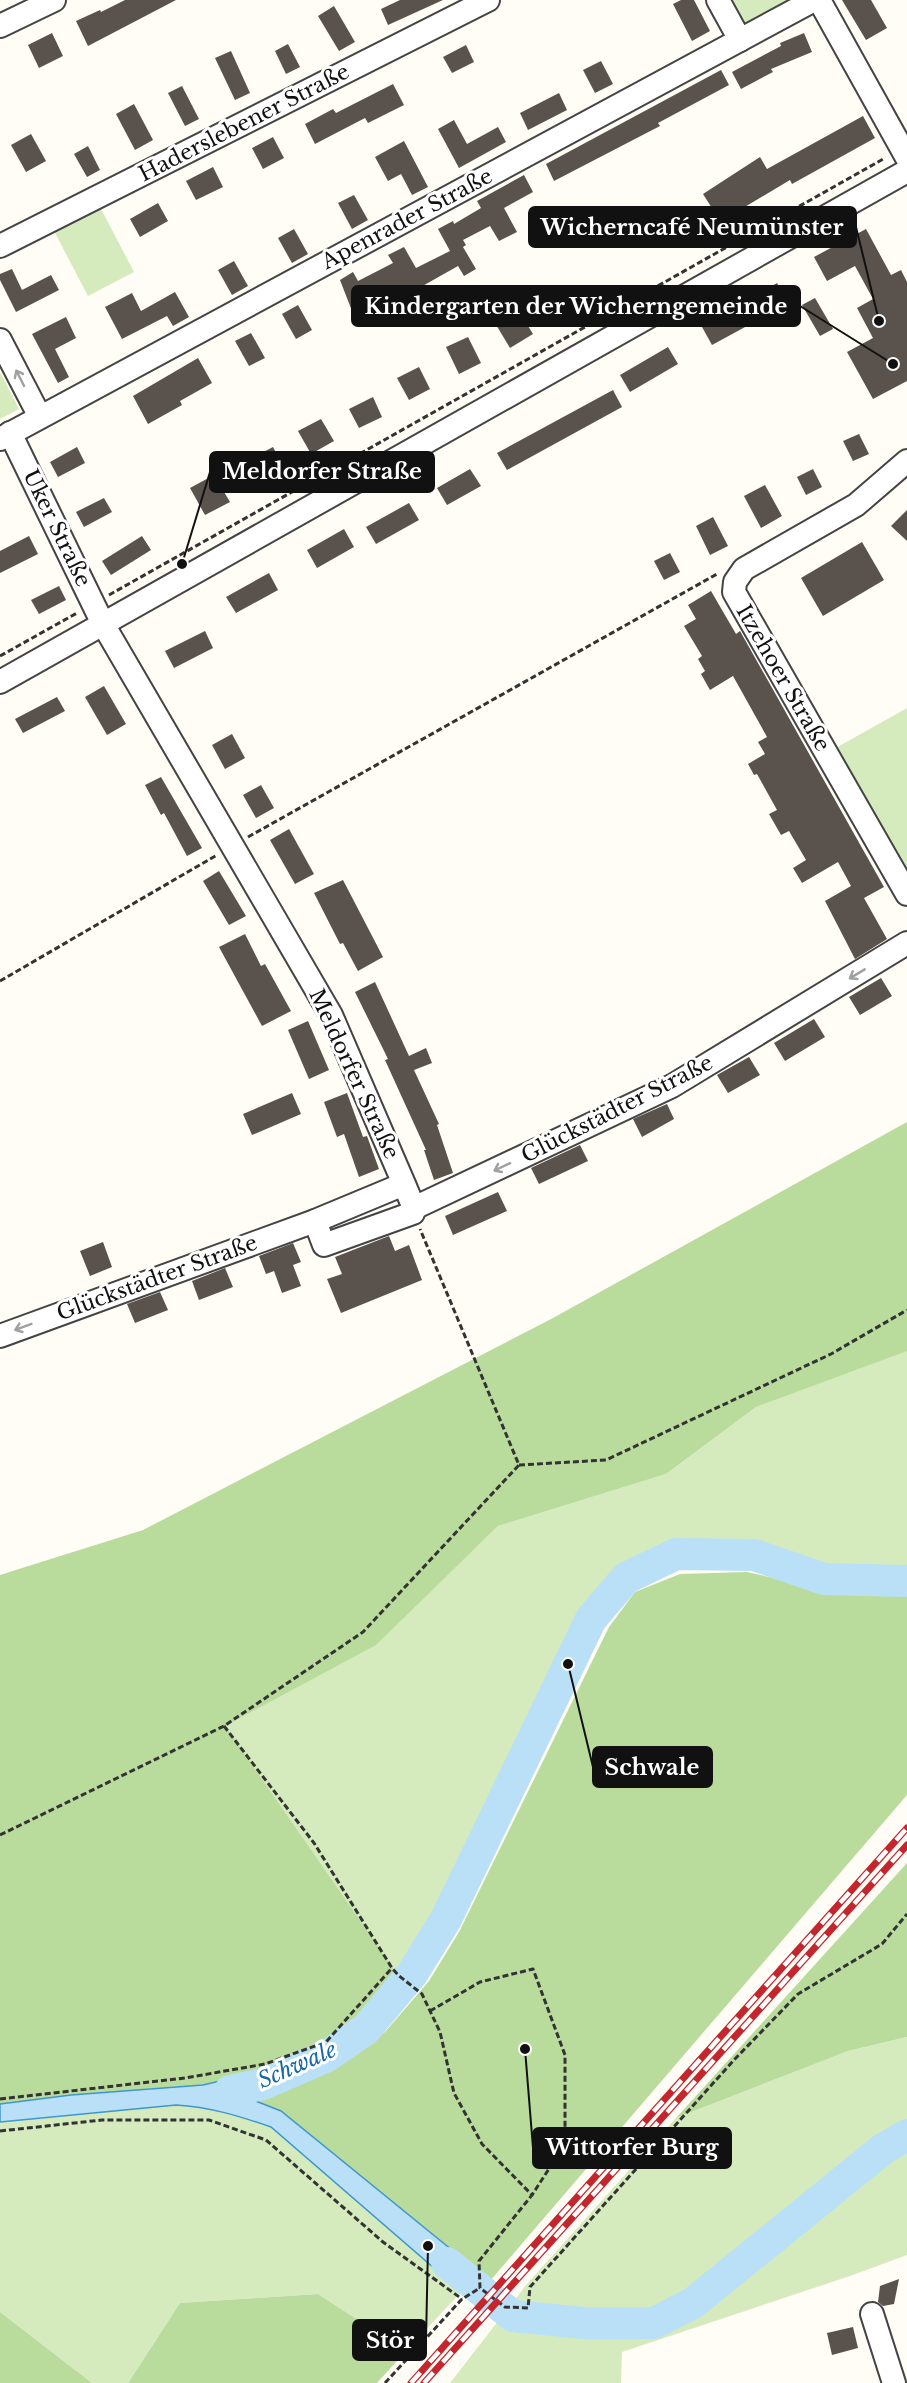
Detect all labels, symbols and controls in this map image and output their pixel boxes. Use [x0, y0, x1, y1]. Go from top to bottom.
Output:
street label: Haderslebener Straße [134, 59, 354, 187]
street label: Apenrader Straße [316, 163, 497, 275]
callout: Wicherncafé Neumünster [529, 207, 856, 247]
text: Wicherncafé Neumünster [540, 214, 843, 241]
callout: Kindergarten der Wicherngemeinde [352, 286, 800, 326]
text: Kindergarten der Wicherngemeinde [365, 293, 788, 320]
one-way arrow [14, 370, 25, 388]
callout: Meldorfer Straße [210, 452, 434, 492]
text: Meldorfer Straße [222, 458, 422, 485]
street label: Uker Straße [17, 465, 97, 591]
street label: Itzehoer Straße [730, 600, 836, 756]
one-way arrow [849, 968, 866, 980]
street label: Meldorfer Straße [303, 985, 405, 1163]
street label: Glückstädter Straße [517, 1049, 717, 1169]
one-way arrow [493, 1161, 511, 1173]
street label: Glückstädter Straße [53, 1230, 261, 1326]
one-way arrow [14, 1323, 33, 1334]
callout: Schwale [593, 1747, 712, 1787]
text: Schwale [605, 1754, 700, 1781]
water label: Schwale [253, 2036, 341, 2094]
callout: Wittorfer Burg [533, 2128, 731, 2168]
text: Wittorfer Burg [544, 2134, 719, 2161]
callout: Stör [353, 2320, 426, 2360]
text: Stör [366, 2327, 414, 2354]

